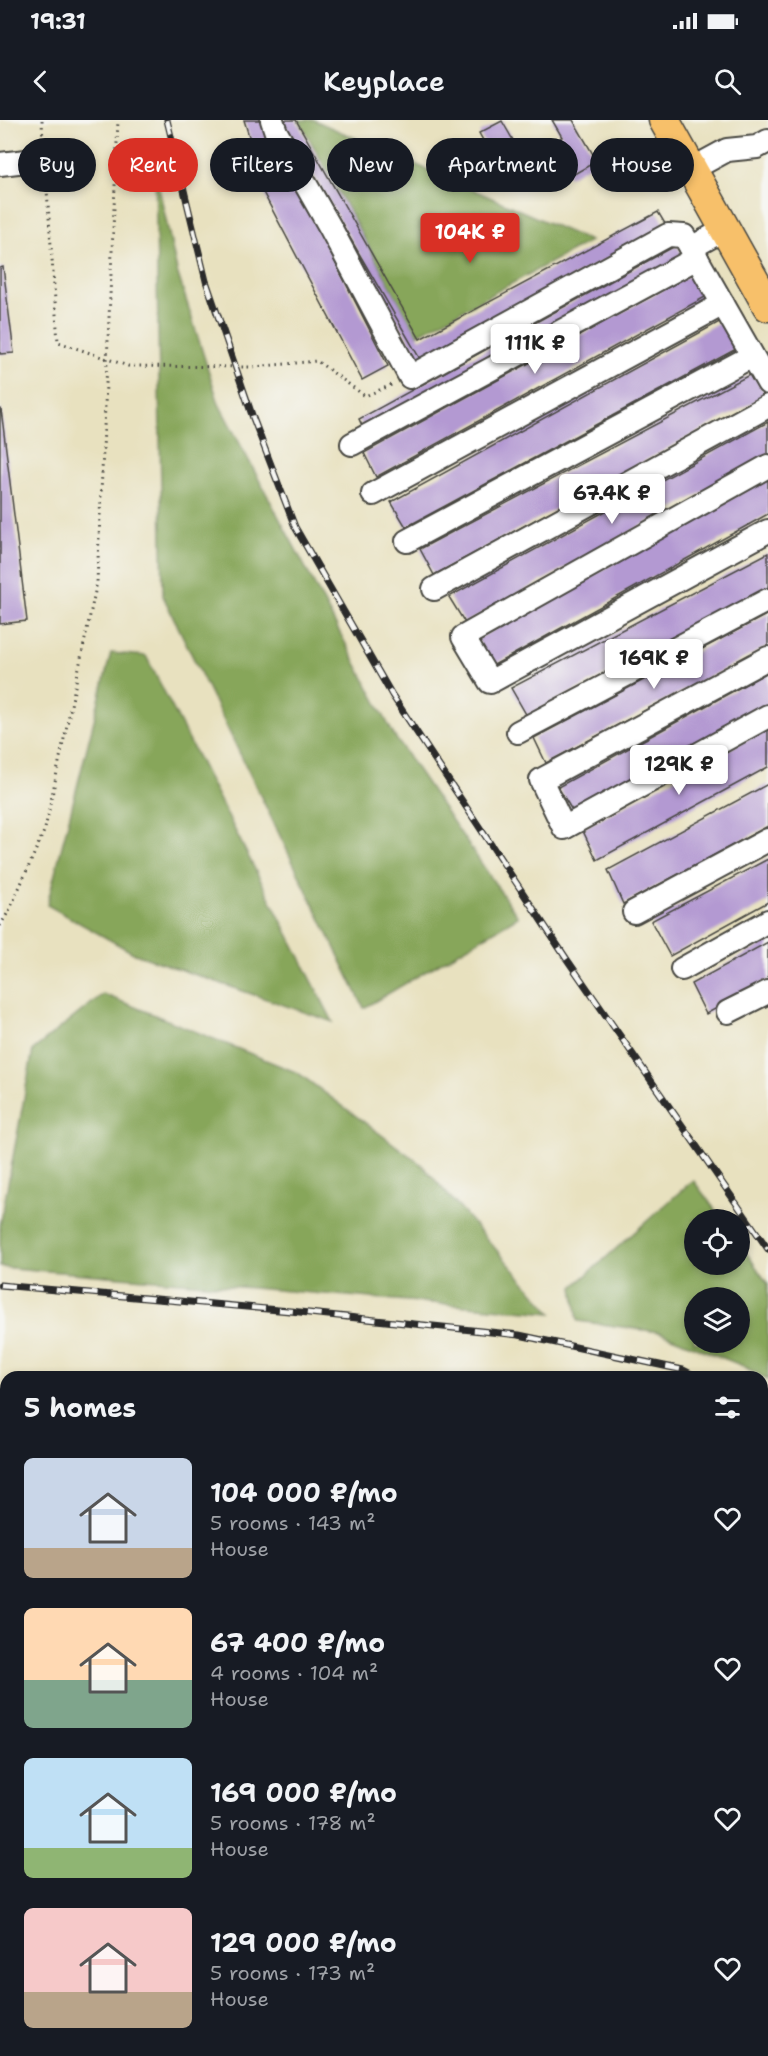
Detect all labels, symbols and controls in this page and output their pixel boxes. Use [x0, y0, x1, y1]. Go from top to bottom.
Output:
text: 19:31 [30, 7, 86, 36]
text: Keyplace [323, 63, 445, 100]
icon: back [24, 65, 57, 98]
icon: search [711, 65, 744, 98]
chip: Buy [18, 138, 96, 192]
chip: Rent [108, 138, 198, 192]
chip: Filters [210, 138, 315, 192]
chip: New [327, 138, 414, 192]
chip: Apartment [426, 138, 578, 192]
chip: House [590, 138, 694, 192]
pin: 104K ₽ [421, 213, 519, 264]
text: 104K ₽ [435, 219, 505, 245]
pin: 111K ₽ [486, 324, 584, 375]
text: 111K ₽ [505, 330, 565, 356]
pin: 67.4K ₽ [557, 474, 667, 525]
text: 67.4K ₽ [573, 480, 651, 506]
pin: 169K ₽ [605, 639, 703, 690]
text: 169K ₽ [619, 645, 689, 671]
pin: 129K ₽ [630, 745, 728, 796]
text: 129K ₽ [644, 751, 714, 777]
map controls [684, 1209, 750, 1353]
button: locate [684, 1209, 750, 1275]
button: layers [684, 1287, 750, 1353]
text: 5 homes [24, 1390, 136, 1425]
icon: filters [711, 1391, 744, 1424]
text: 104 000 ₽/mo [210, 1475, 398, 1510]
icon: home [72, 1482, 144, 1554]
icon: heart [711, 1502, 744, 1535]
text: 5 rooms · 143 m² [210, 1510, 375, 1536]
text: House [210, 1536, 269, 1562]
text: 67 400 ₽/mo [210, 1625, 385, 1660]
icon: home [72, 1632, 144, 1704]
icon: heart [711, 1652, 744, 1685]
text: 4 rooms · 104 m² [210, 1660, 378, 1686]
text: House [210, 1686, 269, 1712]
text: 169 000 ₽/mo [210, 1775, 397, 1810]
icon: home [72, 1782, 144, 1854]
icon: heart [711, 1802, 744, 1835]
text: 5 rooms · 178 m² [210, 1810, 376, 1836]
text: House [210, 1836, 269, 1862]
text: 129 000 ₽/mo [210, 1925, 397, 1960]
icon: home [72, 1932, 144, 2004]
icon: heart [711, 1952, 744, 1985]
text: 5 rooms · 173 m² [210, 1960, 375, 1986]
text: House [210, 1986, 269, 2012]

